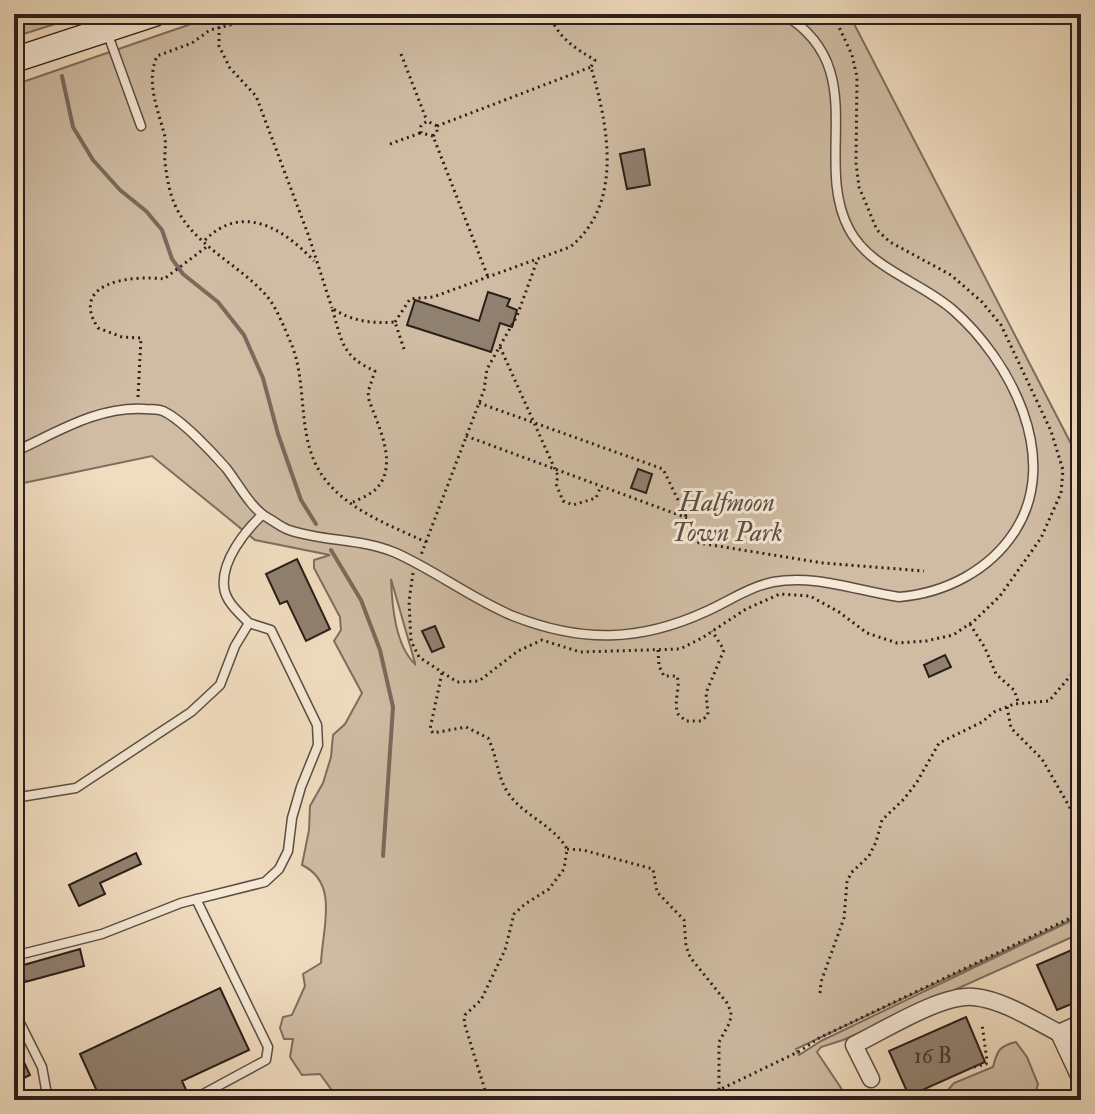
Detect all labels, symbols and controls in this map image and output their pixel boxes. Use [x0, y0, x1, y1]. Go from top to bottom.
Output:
park label: Halfmoon Town Park [671, 487, 783, 549]
house number: 16 B [914, 1042, 952, 1070]

